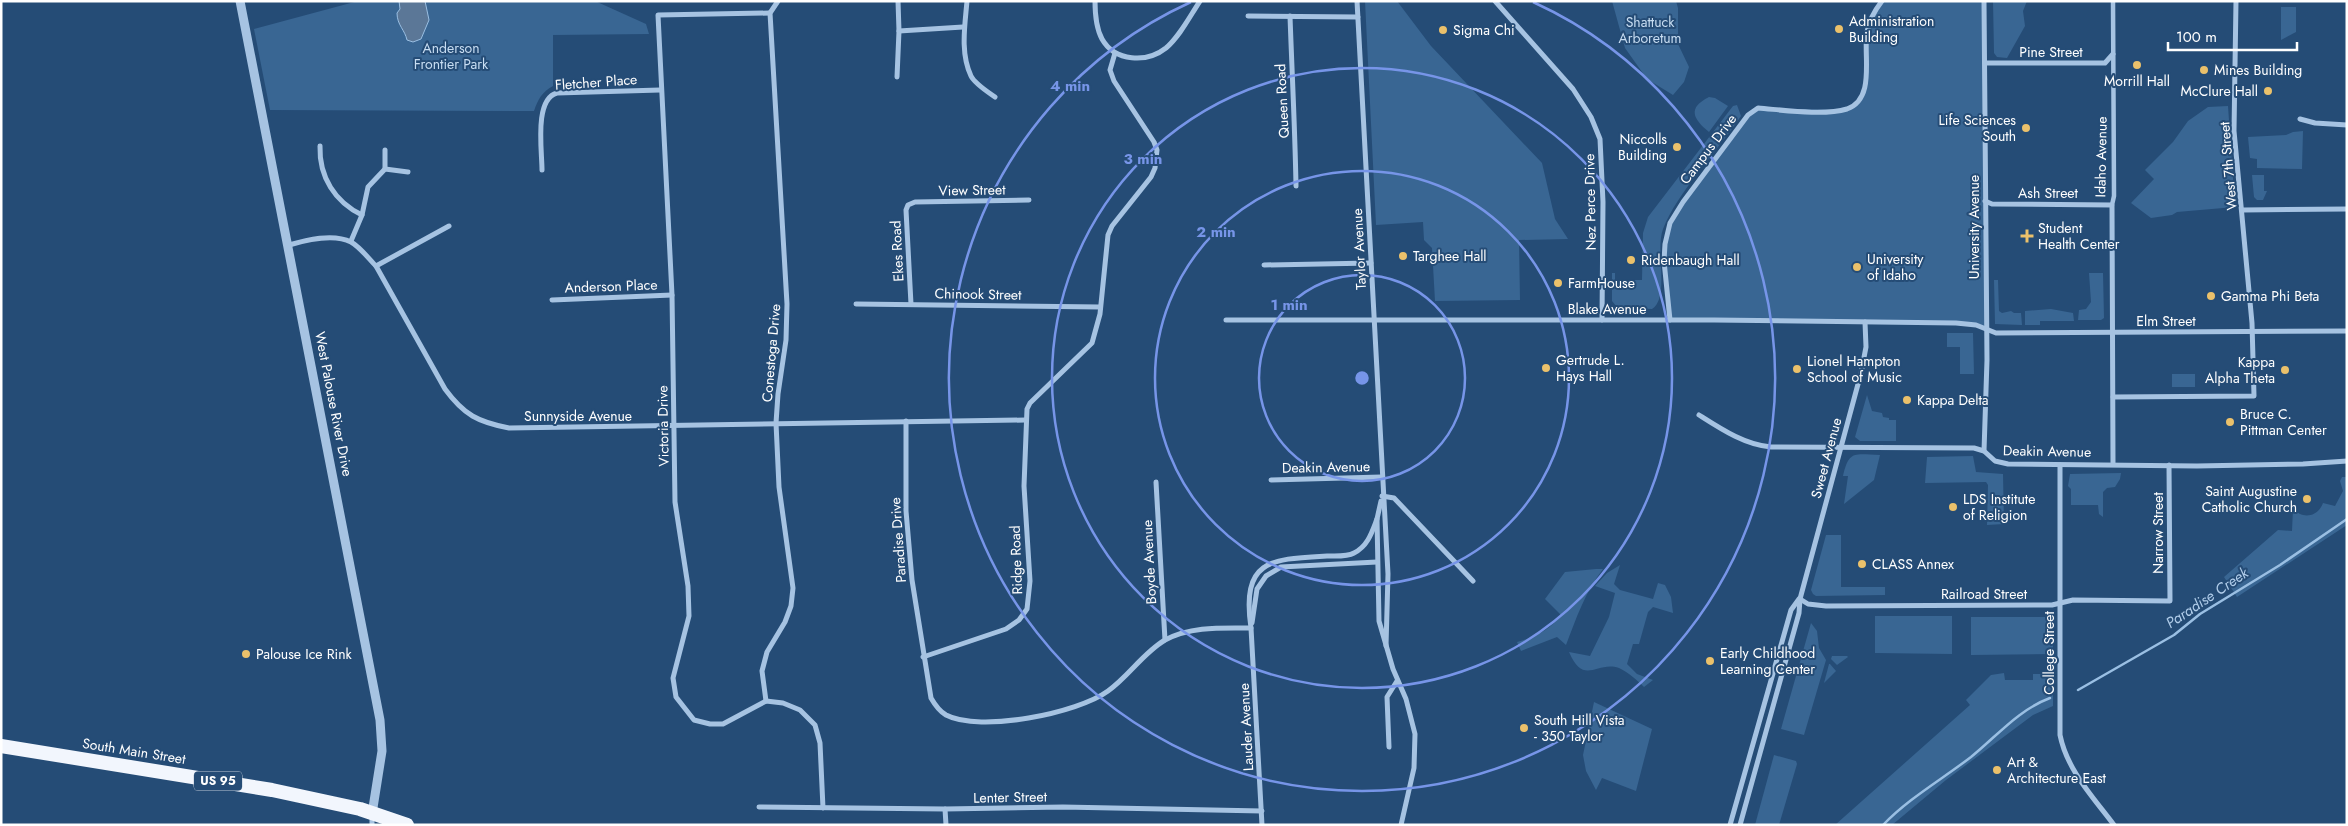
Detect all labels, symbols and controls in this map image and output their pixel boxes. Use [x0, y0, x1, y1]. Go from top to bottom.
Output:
place label: Administration Building [1849, 11, 1934, 47]
park label: Shattuck Arboretum [1618, 12, 1682, 48]
place label: Sigma Chi [1453, 20, 1515, 40]
scale bar [2168, 20, 2297, 52]
marker: Administration Building [1833, 23, 1845, 35]
marker: Sigma Chi [1437, 24, 1449, 36]
text: 100 m [2176, 26, 2217, 48]
park label: Anderson Frontier Park [414, 38, 489, 74]
street label: Pine Street [2019, 42, 2083, 62]
marker: Morrill Hall [2131, 59, 2143, 71]
place label: Mines Building [2214, 60, 2302, 80]
street label: Queen Road [1270, 63, 1294, 139]
marker: Mines Building [2198, 64, 2210, 76]
street label: Fletcher Place [554, 69, 638, 95]
place label: Morrill Hall [2104, 71, 2170, 91]
text: 4 min [1050, 75, 1090, 97]
place label: McClure Hall [2181, 81, 2258, 101]
marker: McClure Hall [2262, 85, 2274, 97]
street label: Campus Drive [1675, 110, 1741, 188]
place label: Life Sciences South [1939, 110, 2016, 146]
street label: Idaho Avenue [2090, 116, 2112, 198]
street label: West 7th Street [2214, 120, 2242, 211]
marker: Life Sciences South [2020, 122, 2032, 134]
place label: Niccolls Building [1618, 129, 1667, 165]
marker: Niccolls Building [1671, 141, 1683, 153]
text: 3 min [1124, 148, 1162, 170]
street label: Nez Perce Drive [1579, 153, 1601, 251]
street label: University Avenue [1964, 175, 1984, 279]
street label: View Street [938, 179, 1006, 201]
street label: Ash Street [2018, 183, 2079, 203]
street label: Taylor Avenue [1347, 208, 1371, 290]
place label: Student Health Center [2038, 218, 2120, 254]
street label: Ekes Road [885, 220, 909, 282]
text: 2 min [1196, 221, 1236, 243]
marker: Student Health Center [2020, 229, 2034, 243]
place label: Targhee Hall [1413, 246, 1487, 266]
place label: University of Idaho [1867, 249, 1924, 285]
marker: Targhee Hall [1397, 250, 1409, 262]
place label: Ridenbaugh Hall [1641, 250, 1740, 270]
marker: Ridenbaugh Hall [1625, 254, 1637, 266]
marker: University of Idaho [1851, 261, 1863, 273]
place label: FarmHouse [1568, 273, 1635, 293]
street label: Anderson Place [564, 274, 658, 298]
marker: FarmHouse [1552, 277, 1564, 289]
street label: Chinook Street [934, 283, 1022, 305]
place label: Gamma Phi Beta [2221, 286, 2319, 306]
marker: Gamma Phi Beta [2205, 290, 2217, 302]
text: 1 min [1270, 294, 1308, 316]
street label: Blake Avenue [1568, 299, 1646, 319]
street label: Conestoga Drive [757, 303, 785, 403]
street label: Elm Street [2136, 311, 2196, 331]
street label: West Palouse River Drive [310, 330, 358, 478]
place label: Gertrude L. Hays Hall [1556, 350, 1625, 386]
place label: Lionel Hampton School of Music [1807, 351, 1902, 387]
place label: Kappa Alpha Theta [2205, 352, 2275, 388]
marker: Gertrude L. Hays Hall [1540, 362, 1552, 374]
marker: Lionel Hampton School of Music [1791, 363, 1803, 375]
marker: Kappa Alpha Theta [2279, 364, 2291, 376]
centre of rings [1353, 369, 1371, 387]
street label: Victoria Drive [652, 385, 674, 467]
place label: Kappa Delta [1917, 390, 1989, 410]
marker: Kappa Delta [1901, 394, 1913, 406]
place label: Bruce C. Pittman Center [2240, 404, 2327, 440]
street label: Sunnyside Avenue [524, 406, 632, 426]
street label: Sweet Avenue [1806, 416, 1846, 500]
marker: Bruce C. Pittman Center [2224, 416, 2236, 428]
street label: Deakin Avenue [2003, 440, 2091, 462]
street label: Deakin Avenue [1282, 456, 1370, 478]
place label: Saint Augustine Catholic Church [2202, 481, 2297, 517]
place label: LDS Institute of Religion [1963, 489, 2035, 525]
street label: Narrow Street [2148, 492, 2168, 574]
marker: Saint Augustine Catholic Church [2301, 493, 2313, 505]
street label: Paradise Drive [885, 497, 911, 583]
marker: LDS Institute of Religion [1947, 501, 1959, 513]
street label: Boyde Avenue [1137, 519, 1161, 605]
street label: Ridge Road [1005, 525, 1027, 595]
place label: CLASS Annex [1872, 554, 1954, 574]
marker: CLASS Annex [1856, 558, 1868, 570]
water label: Paradise Creek [2161, 562, 2253, 634]
street label: Railroad Street [1941, 584, 2028, 604]
street label: College Street [2039, 611, 2059, 695]
place label: Early Childhood Learning Center [1720, 643, 1815, 679]
place label: Palouse Ice Rink [256, 644, 353, 664]
marker: Palouse Ice Rink [240, 648, 252, 660]
marker: Early Childhood Learning Center [1704, 655, 1716, 667]
street label: Lauder Avenue [1234, 682, 1258, 772]
place label: South Hill Vista - 350 Taylor [1534, 710, 1624, 746]
marker: South Hill Vista - 350 Taylor [1518, 722, 1530, 734]
street label: South Main Street [81, 733, 188, 769]
place label: Art & Architecture East [2007, 752, 2107, 788]
marker: Art & Architecture East [1991, 764, 2003, 776]
road number: US 95 [194, 771, 242, 790]
street label: Lenter Street [973, 786, 1048, 808]

